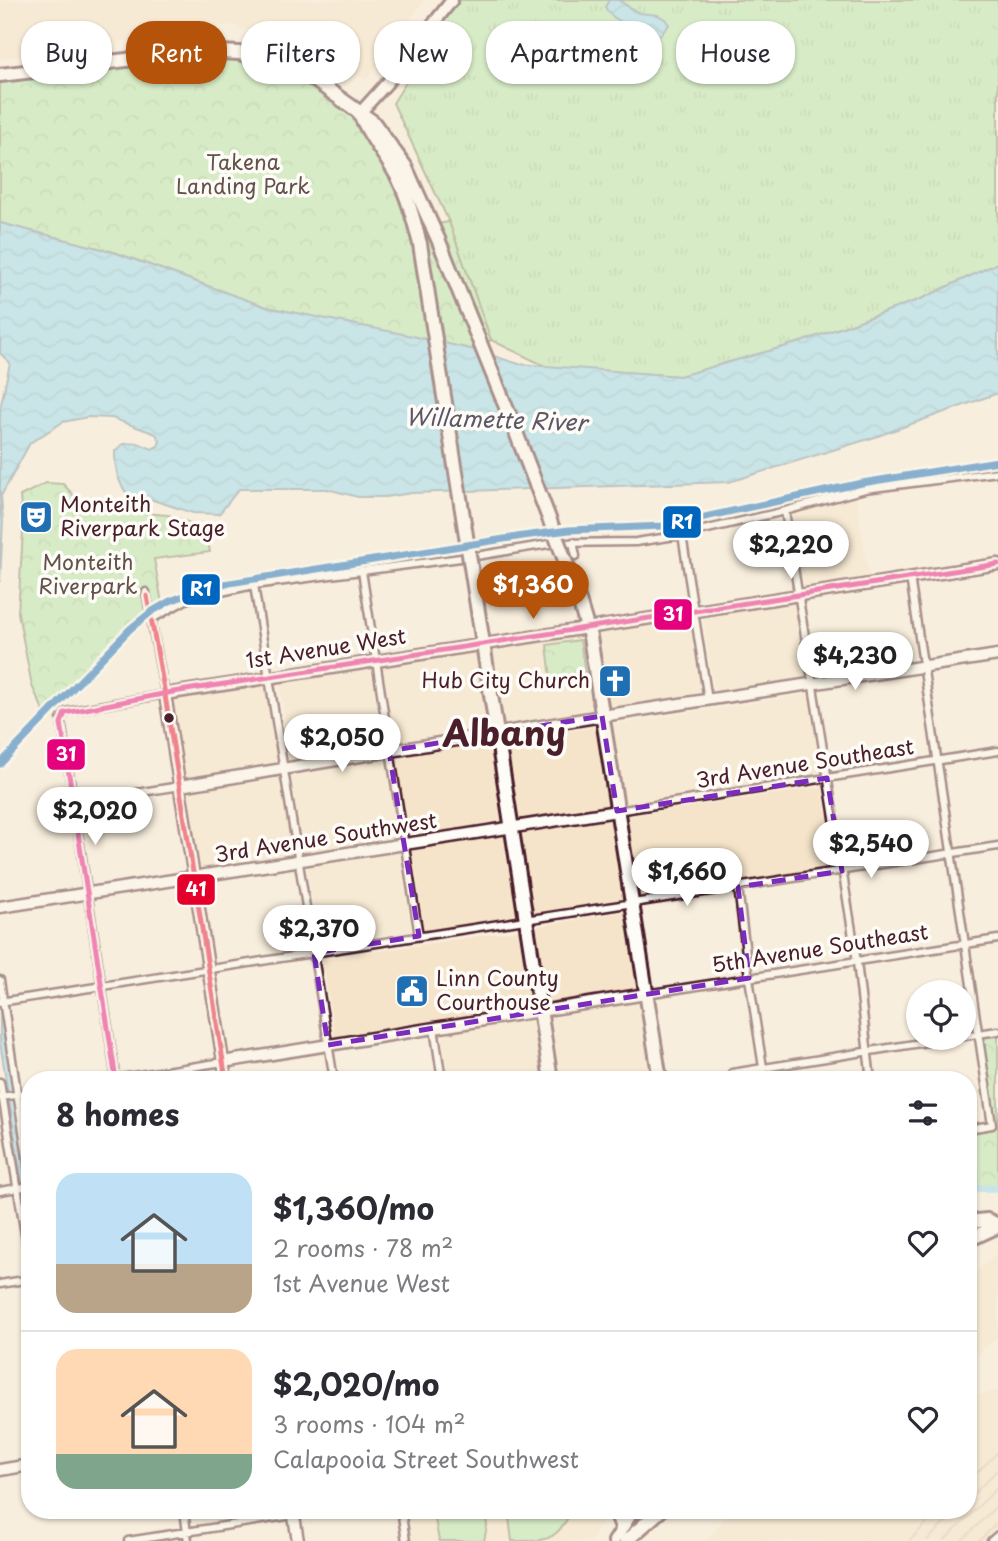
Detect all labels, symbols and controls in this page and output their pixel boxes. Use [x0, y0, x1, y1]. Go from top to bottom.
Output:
chip: Buy [21, 21, 112, 84]
chip: Rent [126, 21, 227, 84]
chip: Filters [241, 21, 360, 84]
chip: New [374, 21, 472, 84]
chip: Apartment [486, 21, 662, 84]
chip: House [676, 21, 795, 84]
park label: Takena Landing Park [176, 145, 310, 201]
water label: Willamette River [405, 398, 591, 439]
place label: Monteith Riverpark Stage [60, 487, 225, 543]
theatre icon: Monteith Riverpark Stage [17, 498, 55, 536]
line badge: R1 [662, 505, 702, 539]
text: R1 [671, 507, 693, 535]
pin: $2,220 [734, 522, 848, 581]
text: $2,220 [749, 526, 833, 561]
park label: Monteith Riverpark [38, 545, 138, 601]
pin: $1,360 [476, 562, 590, 621]
text: $1,360 [493, 566, 573, 601]
line badge: R1 [181, 573, 221, 606]
text: R1 [190, 574, 212, 602]
line badge: 31 [653, 598, 693, 631]
text: 31 [663, 599, 683, 627]
street label: 1st Avenue West [243, 619, 408, 675]
pin: $4,230 [798, 632, 912, 692]
text: $4,230 [813, 637, 897, 672]
church icon: Hub City Church [596, 662, 634, 700]
place label: Hub City Church [422, 663, 590, 695]
district label: Albany [441, 705, 566, 758]
unlabelled marker [162, 711, 176, 725]
pin: $2,050 [285, 714, 399, 774]
text: $2,050 [300, 719, 384, 754]
street label: 3rd Avenue Southeast [693, 729, 916, 795]
line badge: 31 [46, 738, 86, 771]
text: 31 [56, 739, 76, 767]
pin: $2,020 [38, 788, 152, 847]
text: $2,020 [53, 792, 137, 827]
street label: 3rd Avenue Southwest [212, 803, 439, 869]
pin: $2,540 [814, 820, 928, 880]
text: $2,540 [829, 825, 913, 860]
pin: $1,660 [630, 848, 744, 908]
text: $1,660 [647, 853, 727, 888]
line badge: 41 [176, 873, 216, 906]
text: 41 [185, 874, 207, 902]
pin: $2,370 [262, 906, 376, 965]
text: $2,370 [279, 910, 359, 945]
street label: 5th Avenue Southeast [709, 914, 930, 980]
place label: Linn County Courthouse [436, 961, 559, 1017]
public building icon: Linn County Courthouse [393, 972, 431, 1010]
map controls [906, 980, 976, 1050]
button: locate [906, 980, 976, 1050]
text: 8 homes [56, 1091, 179, 1136]
icon: filters [904, 1094, 942, 1132]
text: $1,360/mo [273, 1185, 434, 1230]
icon: home [112, 1201, 196, 1285]
icon: heart [904, 1224, 942, 1262]
text: 2 rooms · 78 m² [273, 1230, 453, 1265]
text: 1st Avenue West [273, 1265, 450, 1300]
text: $2,020/mo [273, 1361, 439, 1406]
icon: home [112, 1377, 196, 1461]
icon: heart [904, 1400, 942, 1438]
text: 3 rooms · 104 m² [273, 1406, 466, 1441]
text: Calapooia Street Southwest [273, 1441, 579, 1476]

